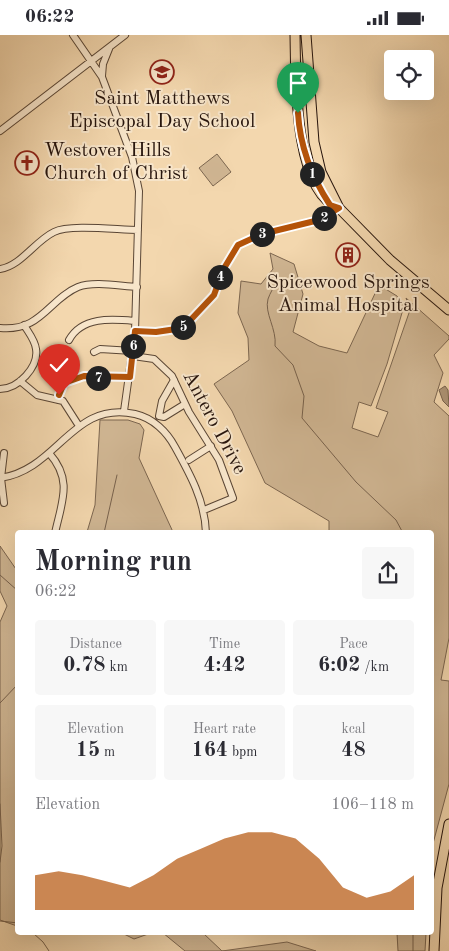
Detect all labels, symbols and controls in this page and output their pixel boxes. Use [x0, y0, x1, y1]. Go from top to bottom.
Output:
text: 06:22 [25, 8, 74, 27]
map controls [384, 50, 434, 100]
button: locate [384, 50, 434, 100]
school or university icon: Saint Matthews Episcopal Day School [149, 59, 175, 85]
pin [277, 62, 319, 113]
icon: arrive [284, 69, 312, 97]
place label: Saint Matthews Episcopal Day School [69, 89, 255, 132]
place label: Westover Hills Church of Christ [44, 141, 188, 184]
church icon: Westover Hills Church of Christ [14, 150, 40, 176]
pin: 1 [300, 161, 324, 187]
text: 1 [308, 167, 317, 181]
pin: 2 [312, 205, 336, 231]
text: 2 [320, 211, 329, 225]
pin: 3 [250, 221, 274, 247]
text: 3 [258, 227, 267, 241]
building icon: Spicewood Springs Animal Hospital [335, 242, 361, 268]
pin: 4 [208, 265, 232, 289]
text: 4 [216, 270, 225, 284]
place label: Spicewood Springs Animal Hospital [266, 273, 430, 316]
pin: 5 [170, 315, 196, 339]
text: 5 [179, 320, 188, 334]
pin: 6 [120, 333, 146, 359]
text: 6 [129, 339, 138, 353]
pin [38, 344, 80, 395]
icon: check [45, 351, 73, 379]
pin: 7 [86, 365, 110, 391]
street label: Antero Drive [178, 368, 250, 478]
text: 7 [94, 371, 103, 385]
button: share [362, 547, 414, 599]
text: Morning run [35, 549, 192, 577]
text: 06:22 [35, 584, 77, 600]
text: Distance [69, 637, 122, 651]
text: Time [209, 637, 240, 651]
text: Pace [339, 637, 368, 651]
text: 0.78 [63, 655, 106, 676]
text: 4:42 [203, 655, 246, 676]
text: 6:02 [318, 655, 360, 676]
text: km [106, 660, 128, 674]
text: /km [360, 660, 389, 674]
text: Elevation [67, 722, 124, 736]
text: Heart rate [193, 722, 256, 736]
text: kcal [341, 722, 366, 736]
text: 15 [76, 740, 100, 761]
text: 164 [191, 740, 228, 761]
text: 48 [341, 740, 366, 761]
text: m [100, 745, 115, 759]
text: bpm [228, 745, 258, 759]
text: Elevation [35, 797, 100, 813]
text: 106–118 m [331, 797, 414, 813]

